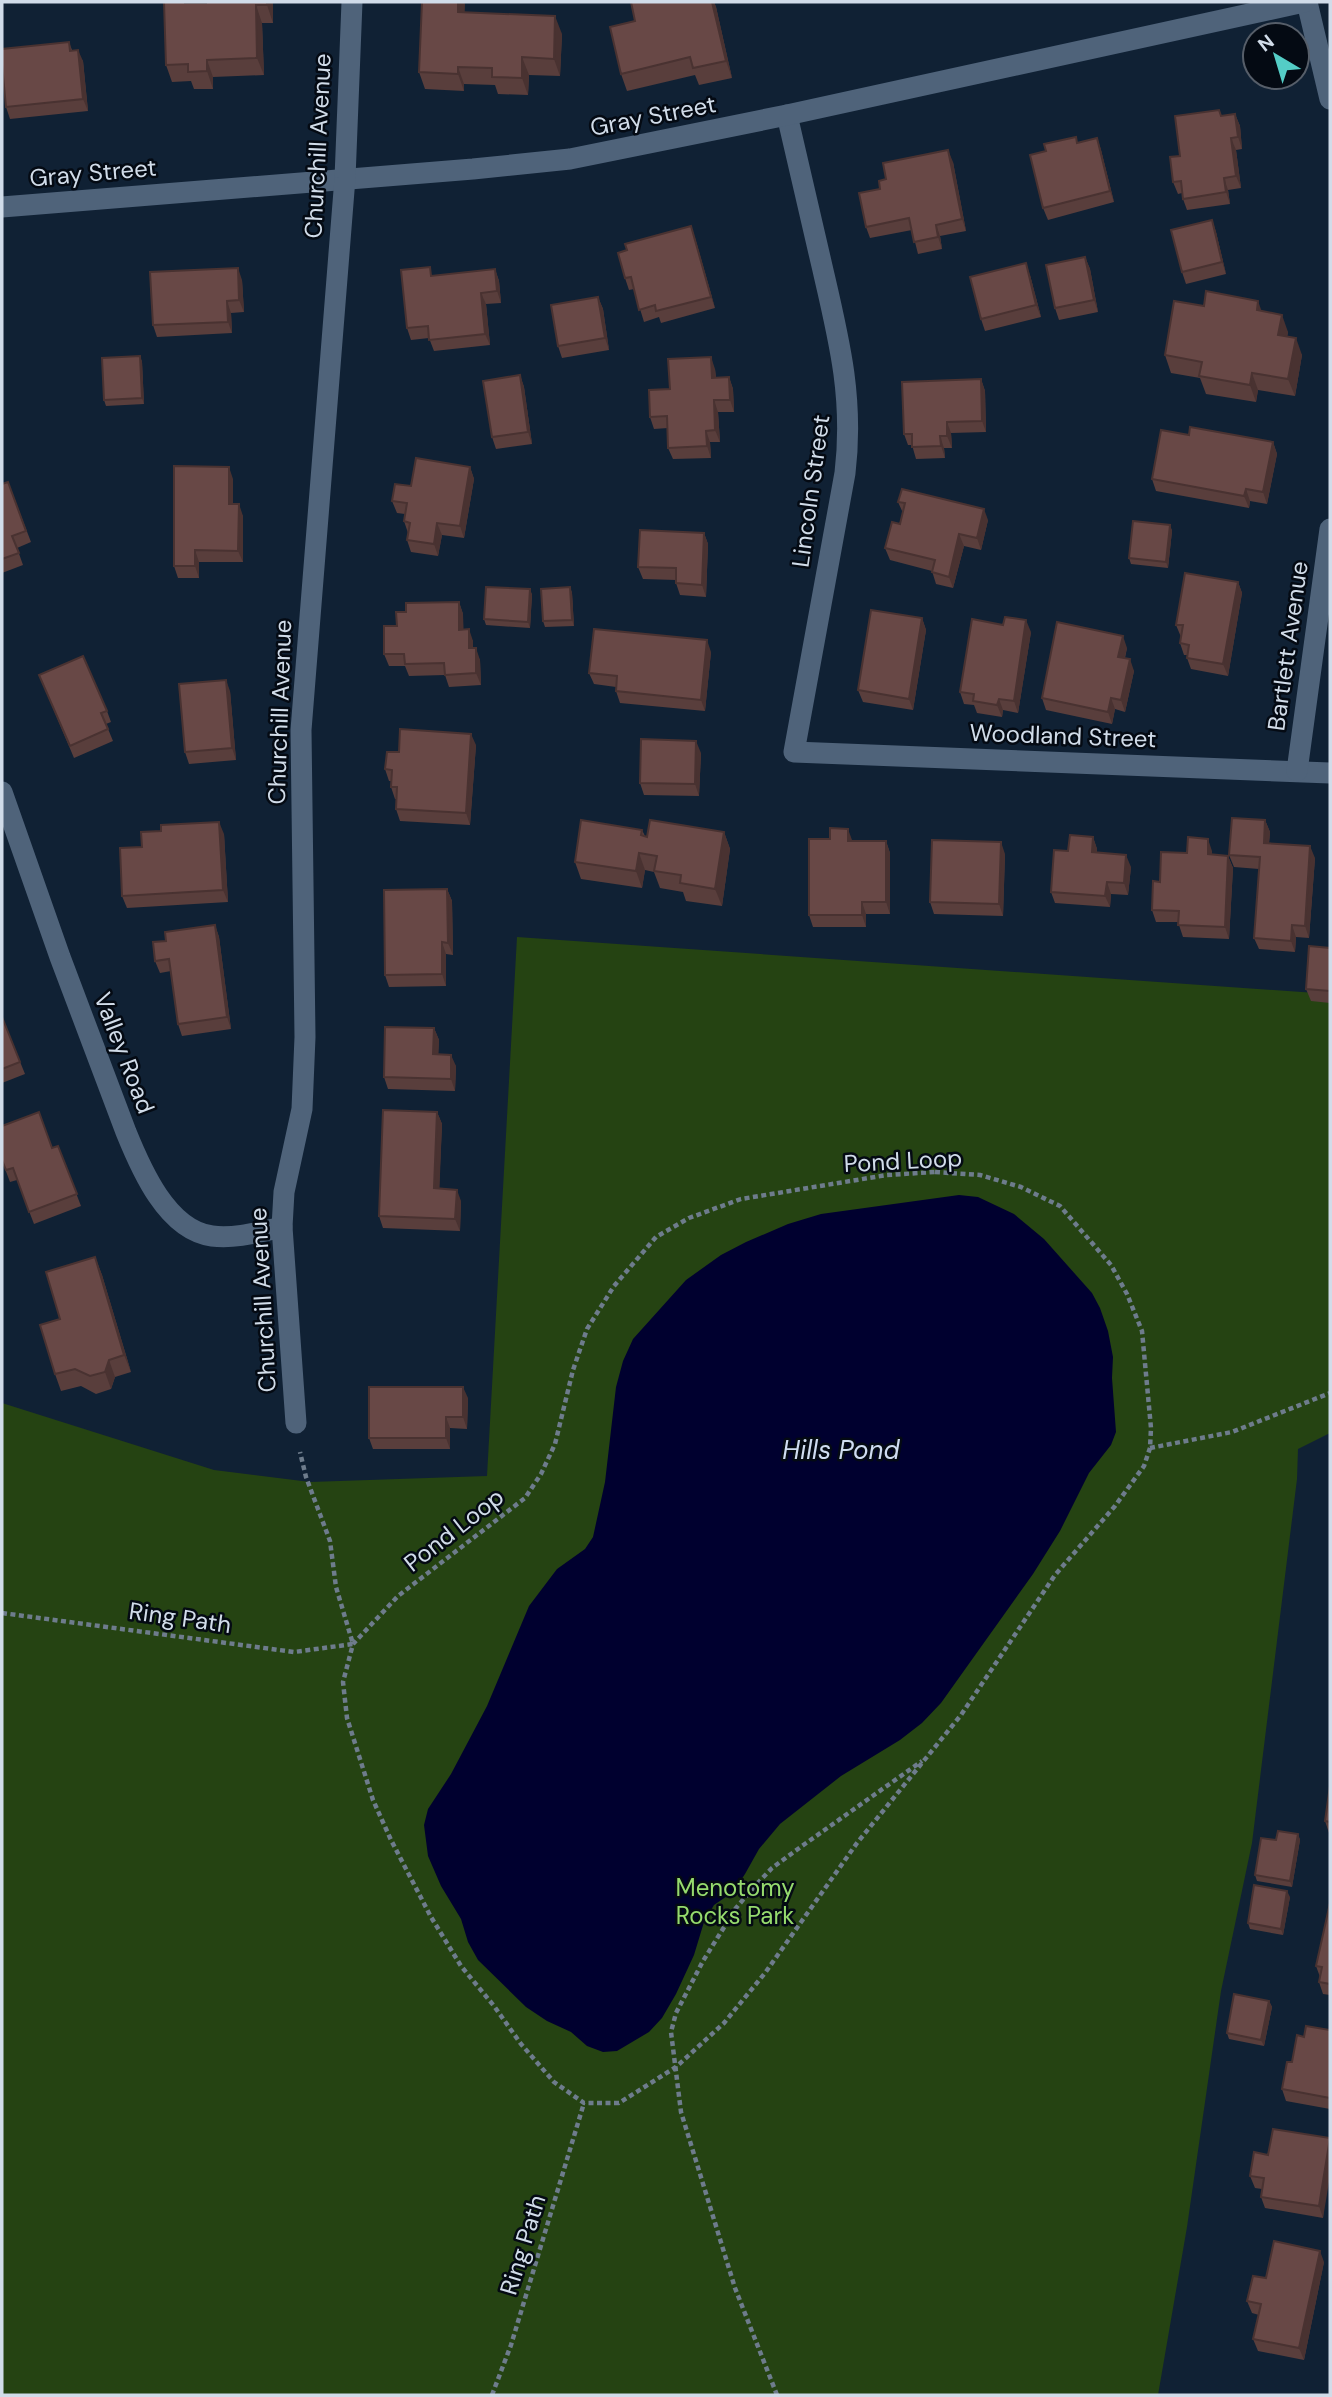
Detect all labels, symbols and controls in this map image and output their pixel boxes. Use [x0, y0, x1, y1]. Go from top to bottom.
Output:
north arrow [1241, 21, 1311, 91]
text: N [1253, 29, 1279, 57]
street label: Churchill Avenue [297, 53, 338, 239]
street label: Gray Street [587, 88, 718, 143]
street label: Gray Street [28, 152, 158, 193]
street label: Lincoln Street [784, 413, 837, 569]
street label: Bartlett Avenue [1260, 559, 1315, 733]
street label: Churchill Avenue [261, 619, 298, 805]
street label: Woodland Street [969, 717, 1157, 754]
street label: Valley Road [87, 988, 162, 1118]
street label: Pond Loop [843, 1142, 963, 1179]
street label: Churchill Avenue [242, 1207, 283, 1393]
water label: Hills Pond [782, 1433, 901, 1467]
street label: Pond Loop [398, 1481, 510, 1578]
street label: Ring Path [127, 1595, 233, 1640]
park label: Menotomy Rocks Park [675, 1872, 795, 1931]
street label: Ring Path [493, 2191, 552, 2299]

